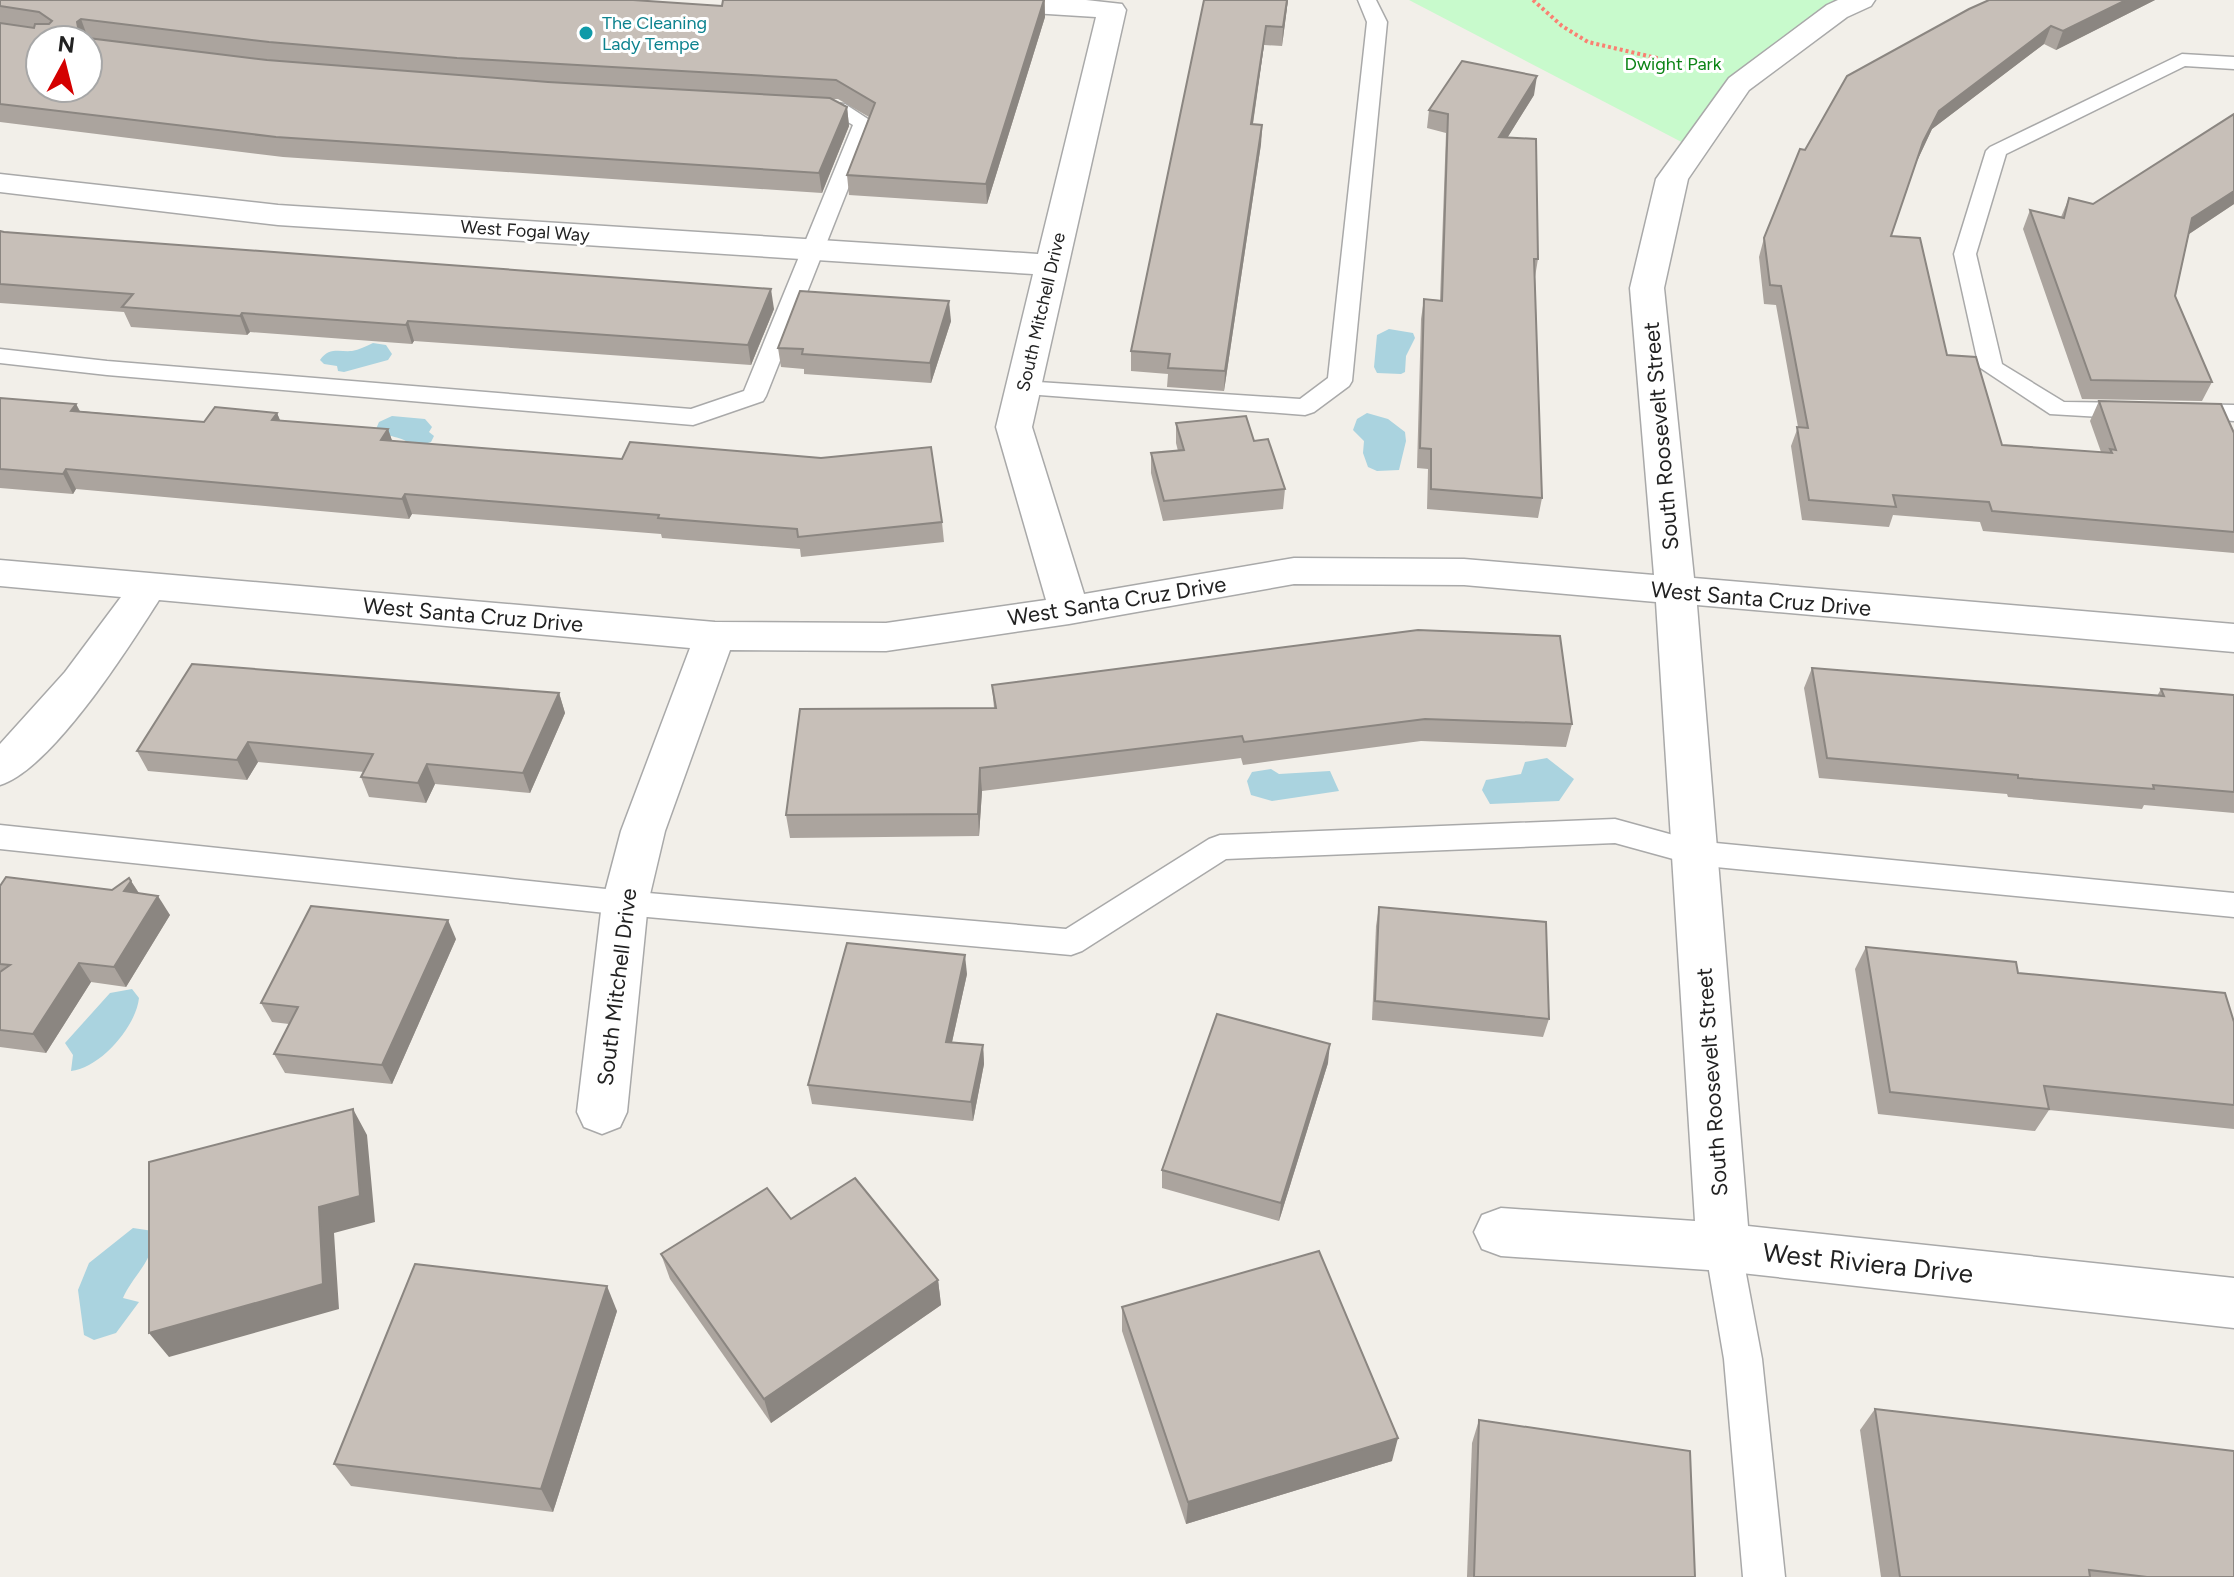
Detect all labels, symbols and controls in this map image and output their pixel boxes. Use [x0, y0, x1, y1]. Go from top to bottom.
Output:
place label: The Cleaning Lady Tempe [602, 12, 707, 55]
north arrow [24, 24, 104, 104]
marker: The Cleaning Lady Tempe [577, 24, 595, 42]
text: N [56, 30, 76, 59]
park label: Dwight Park [1625, 53, 1722, 75]
street label: West Fogal Way [460, 216, 591, 247]
street label: South Mitchell Drive [1012, 230, 1070, 394]
street label: South Roosevelt Street [1638, 321, 1684, 551]
street label: West Santa Cruz Drive [1006, 570, 1228, 632]
street label: West Santa Cruz Drive [1650, 576, 1872, 622]
street label: West Santa Cruz Drive [362, 592, 584, 638]
street label: South Mitchell Drive [591, 887, 643, 1087]
street label: South Roosevelt Street [1691, 967, 1733, 1197]
street label: West Riviera Drive [1761, 1236, 1975, 1290]

